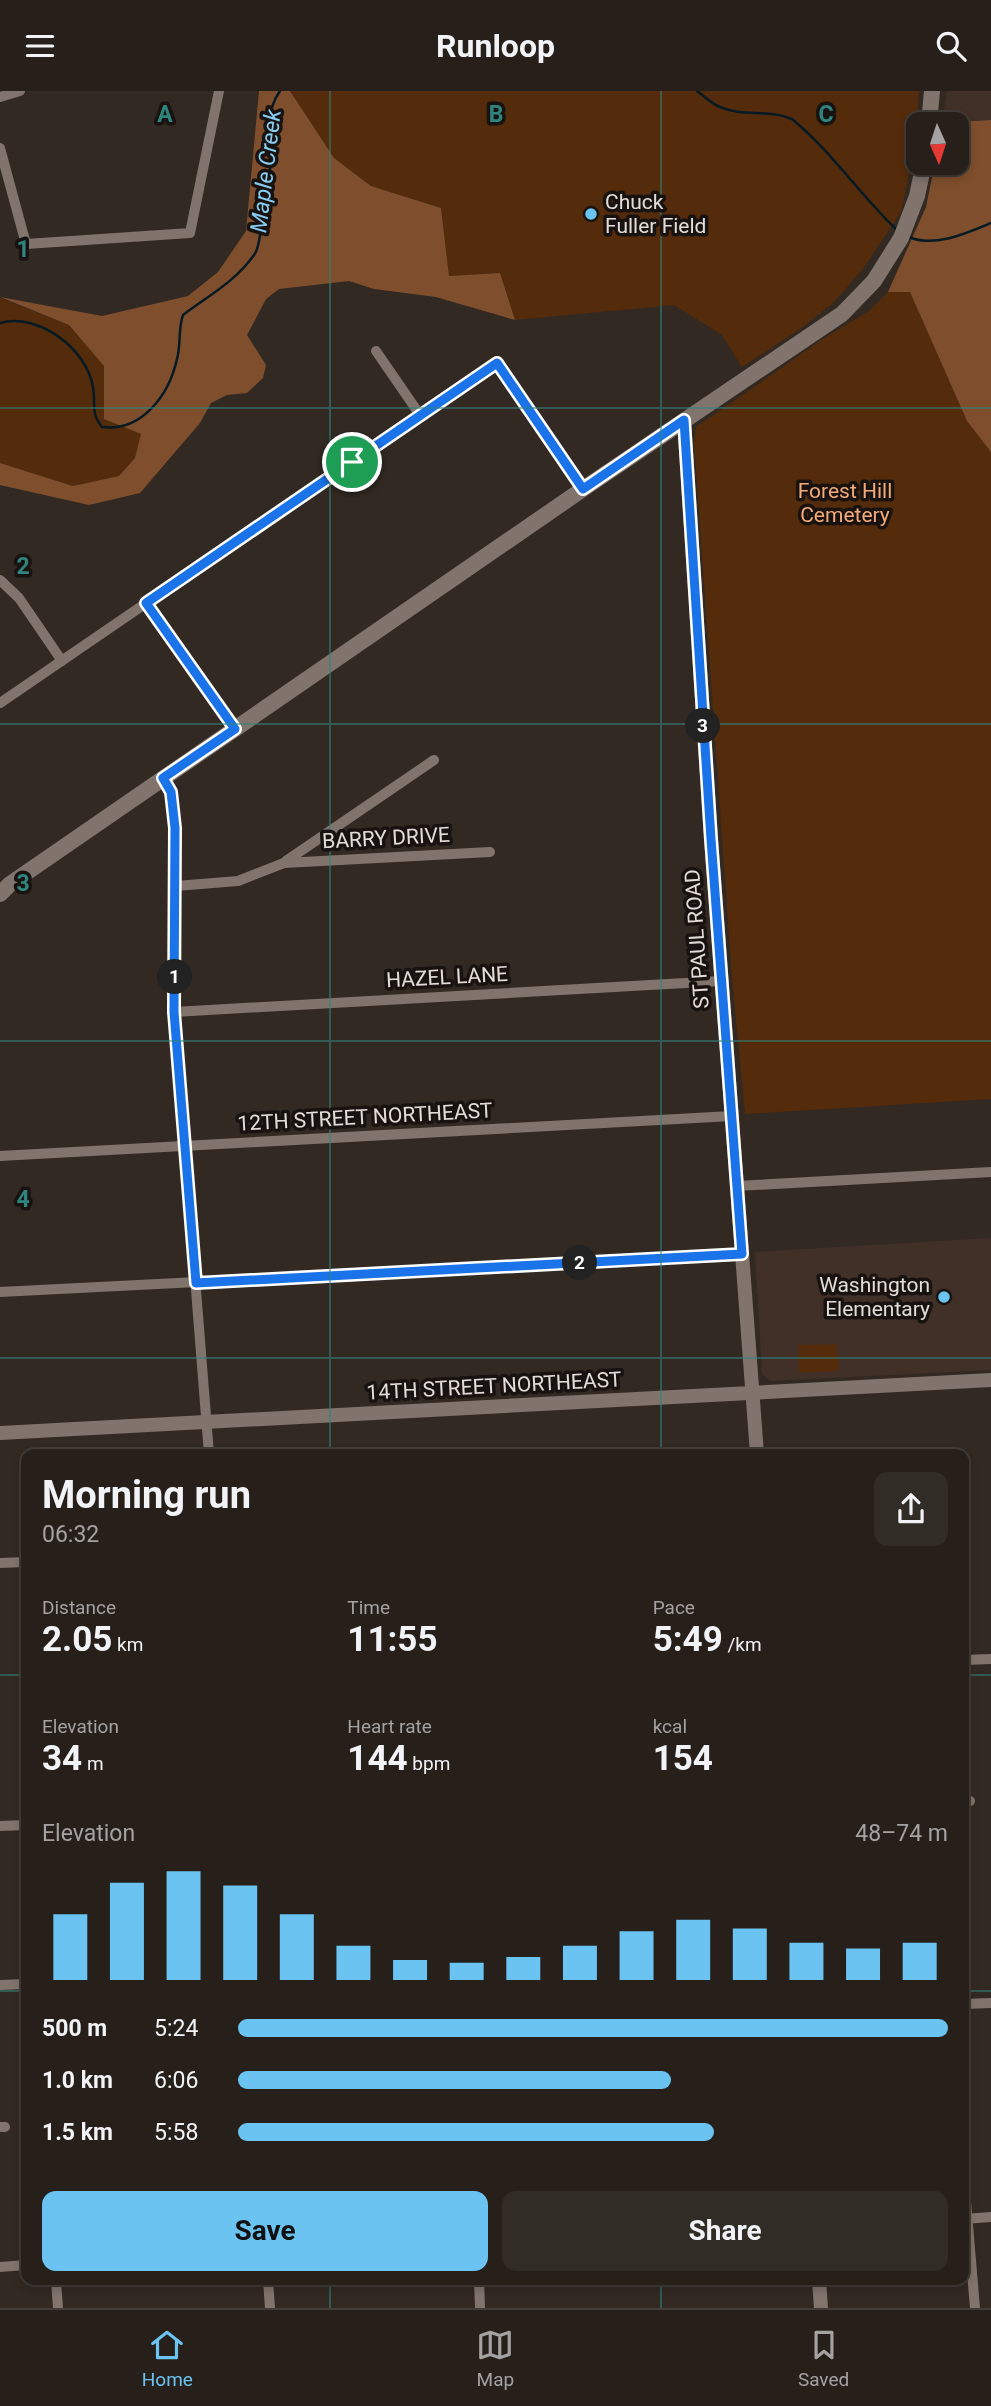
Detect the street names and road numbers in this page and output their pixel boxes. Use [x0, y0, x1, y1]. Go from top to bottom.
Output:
street label: BARRY DRIVE [322, 823, 450, 853]
street label: ST PAUL ROAD [680, 868, 714, 1010]
street label: HAZEL LANE [385, 962, 509, 992]
street label: 12TH STREET NORTHEAST [237, 1098, 494, 1136]
street label: 14TH STREET NORTHEAST [366, 1367, 623, 1405]

